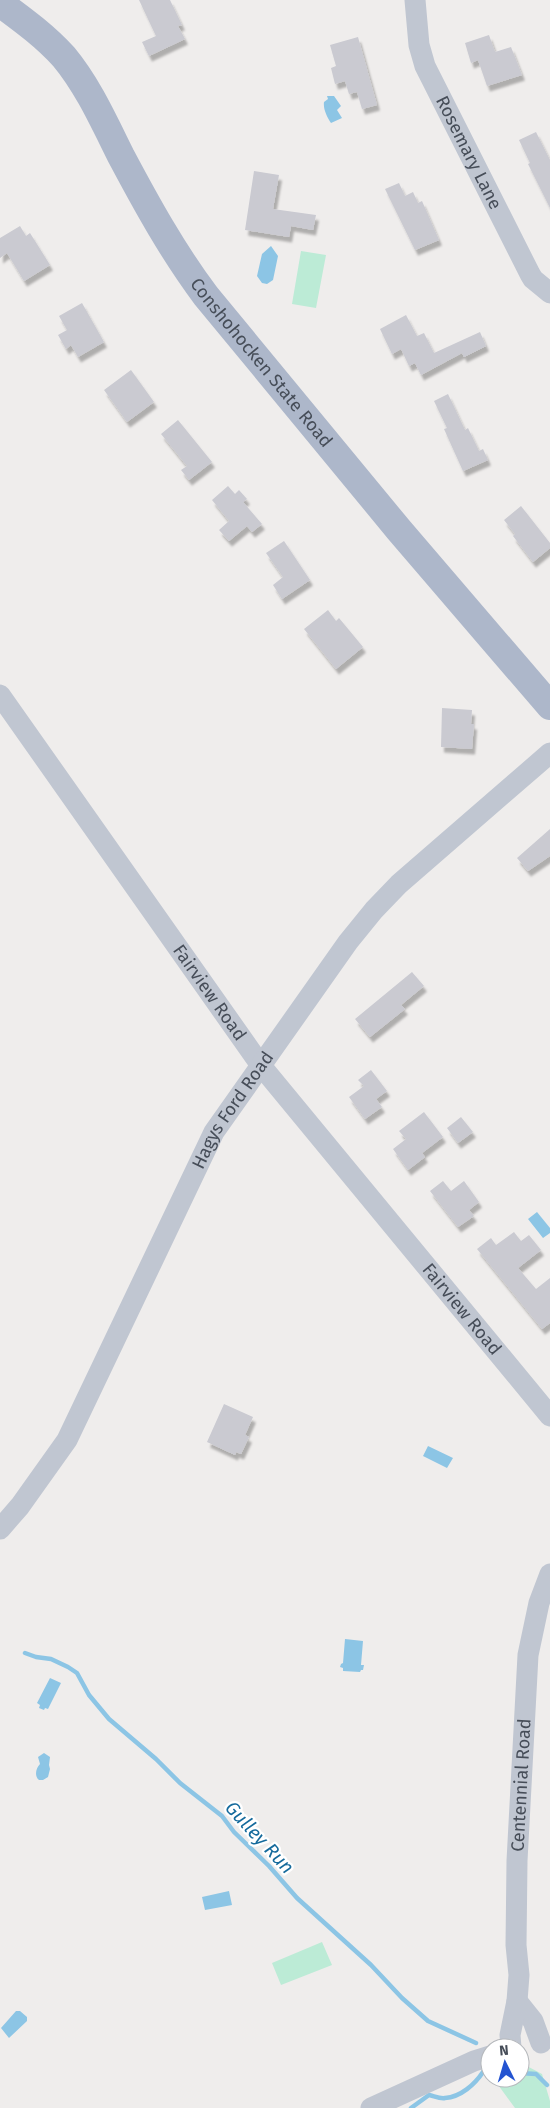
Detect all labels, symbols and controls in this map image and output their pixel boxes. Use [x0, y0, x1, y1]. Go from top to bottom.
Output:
street label: Rosemary Lane [431, 92, 506, 213]
street label: Conshohocken State Road [185, 274, 337, 452]
street label: Fairview Road [168, 940, 251, 1045]
street label: Hagys Ford Road [187, 1047, 278, 1172]
street label: Fairview Road [418, 1259, 506, 1360]
street label: Centennial Road [507, 1718, 536, 1852]
water label: Gulley Run [220, 1796, 299, 1878]
north arrow [480, 2038, 530, 2088]
text: N [499, 2042, 509, 2059]

